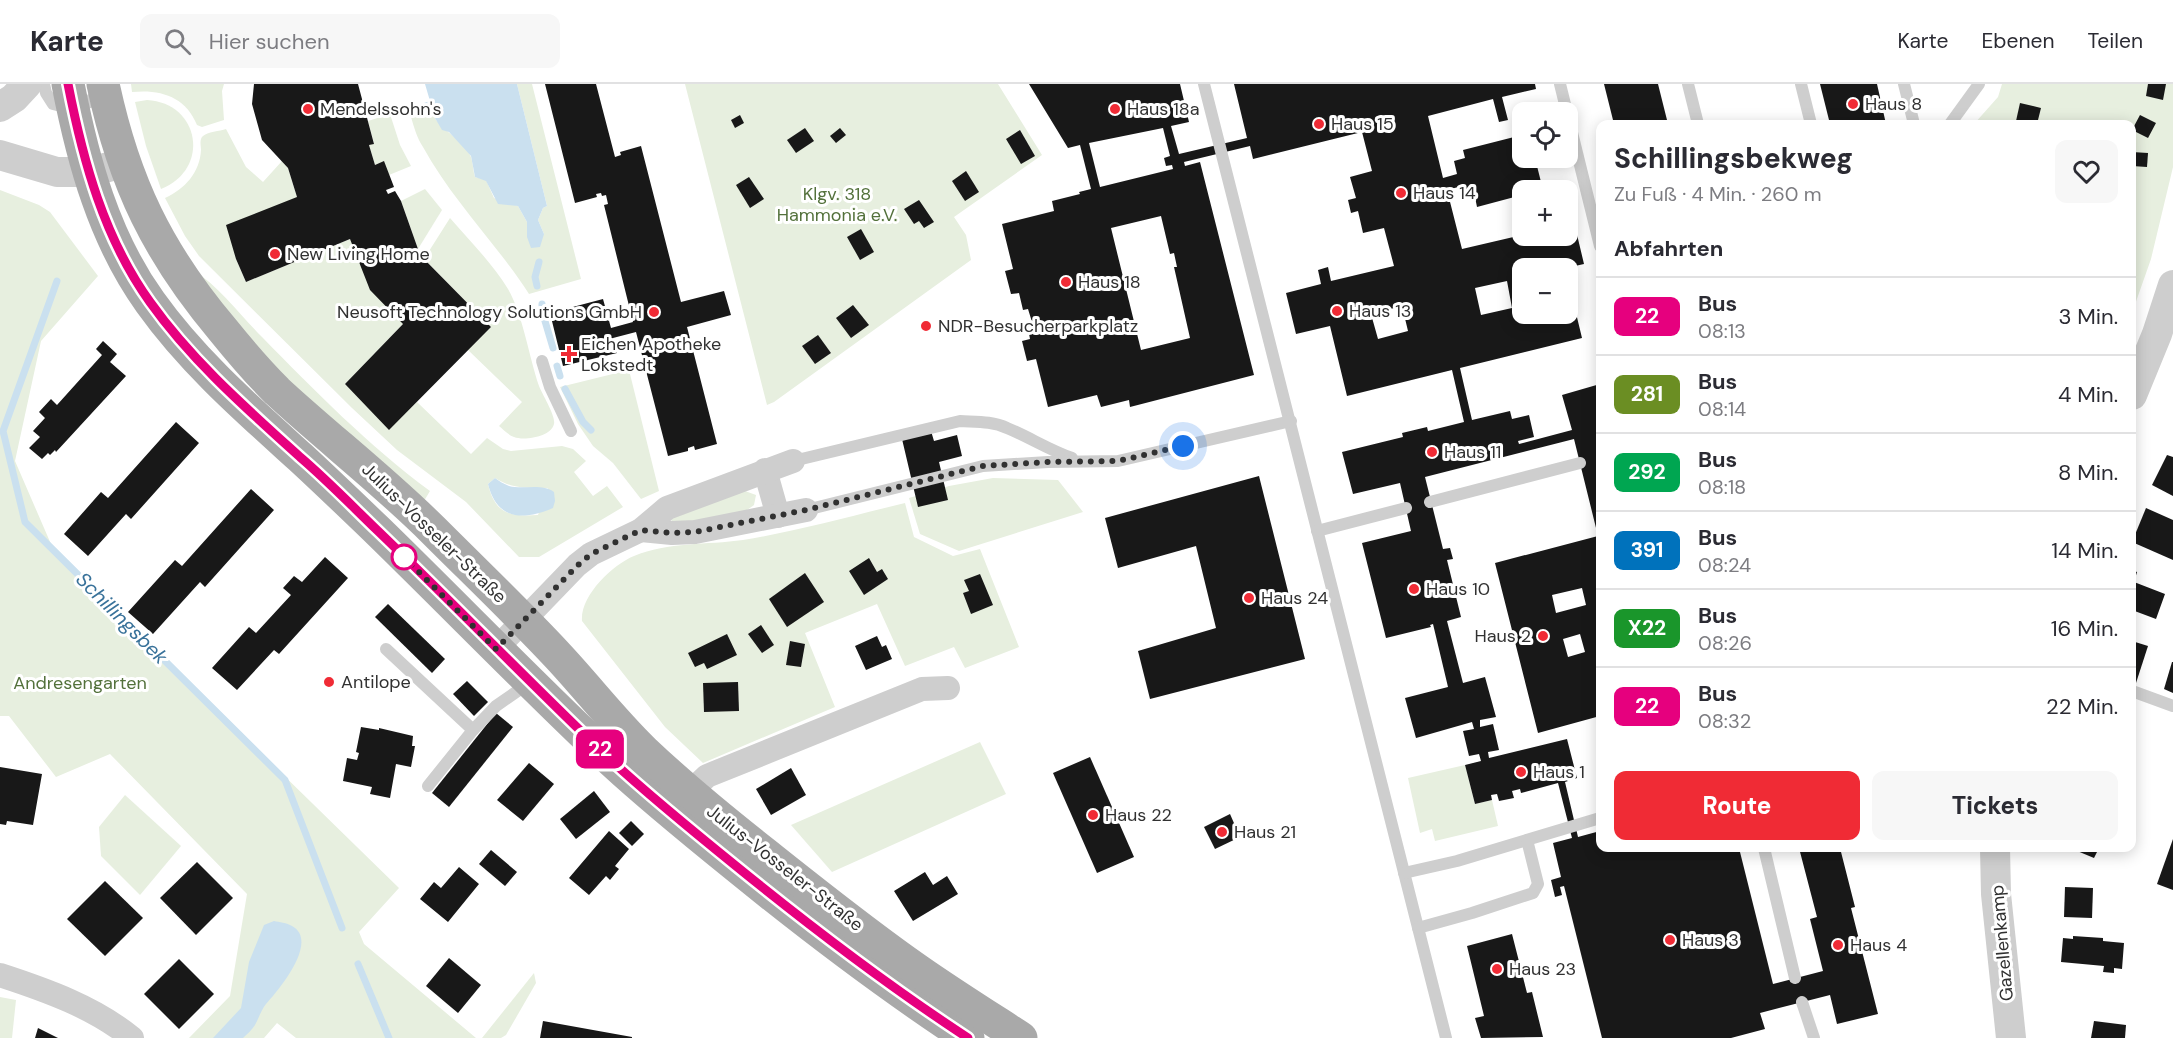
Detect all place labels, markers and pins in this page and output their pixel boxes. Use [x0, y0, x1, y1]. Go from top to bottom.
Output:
place label: Haus 8 [1865, 92, 1922, 116]
place label: Mendelssohn's [320, 97, 442, 121]
place label: Haus 18a [1127, 97, 1200, 121]
marker: Haus 8 [1846, 97, 1860, 111]
marker: Mendelssohn's [301, 102, 315, 116]
marker: Haus 18a [1108, 102, 1122, 116]
place label: Haus 15 [1331, 112, 1394, 136]
marker: Haus 15 [1312, 117, 1326, 131]
place label: Haus 14 [1413, 181, 1476, 205]
marker: Haus 14 [1394, 186, 1408, 200]
place label: New Living Home [287, 242, 430, 266]
marker: New Living Home [268, 247, 282, 261]
place label: Haus 18 [1078, 270, 1141, 294]
marker: Haus 18 [1059, 275, 1073, 289]
place label: Haus 13 [1349, 299, 1411, 323]
place label: Neusoft Technology Solutions GmbH [337, 300, 642, 324]
marker: Haus 13 [1330, 304, 1344, 318]
marker: Neusoft Technology Solutions GmbH [647, 305, 661, 319]
place label: NDR-Besucherparkplatz [938, 314, 1138, 338]
marker: NDR-Besucherparkplatz [919, 319, 933, 333]
place label: Eichen Apotheke Lokstedt [581, 332, 721, 377]
marker: Eichen Apotheke Lokstedt [562, 347, 576, 361]
place label: Haus 11 [1444, 440, 1501, 464]
marker: Haus 11 [1425, 445, 1439, 459]
unlabelled marker [391, 544, 417, 570]
place label: Haus 10 [1426, 577, 1490, 601]
marker: Haus 10 [1407, 582, 1421, 596]
place label: Haus 24 [1261, 586, 1328, 610]
marker: Haus 24 [1242, 591, 1256, 605]
place label: Haus 2 [1474, 624, 1531, 648]
marker: Haus 2 [1536, 629, 1550, 643]
place label: Antilope [341, 670, 411, 694]
marker: Antilope [322, 675, 336, 689]
place label: Haus 1 [1533, 760, 1585, 784]
marker: Haus 1 [1514, 765, 1528, 779]
place label: Haus 22 [1105, 803, 1172, 827]
marker: Haus 22 [1086, 808, 1100, 822]
place label: Haus 21 [1234, 820, 1296, 844]
marker: Haus 21 [1215, 825, 1229, 839]
place label: Haus 3 [1682, 928, 1739, 952]
marker: Haus 3 [1663, 933, 1677, 947]
place label: Haus 4 [1850, 933, 1907, 957]
marker: Haus 4 [1831, 938, 1845, 952]
place label: Haus 23 [1509, 957, 1576, 981]
marker: Haus 23 [1490, 962, 1504, 976]

